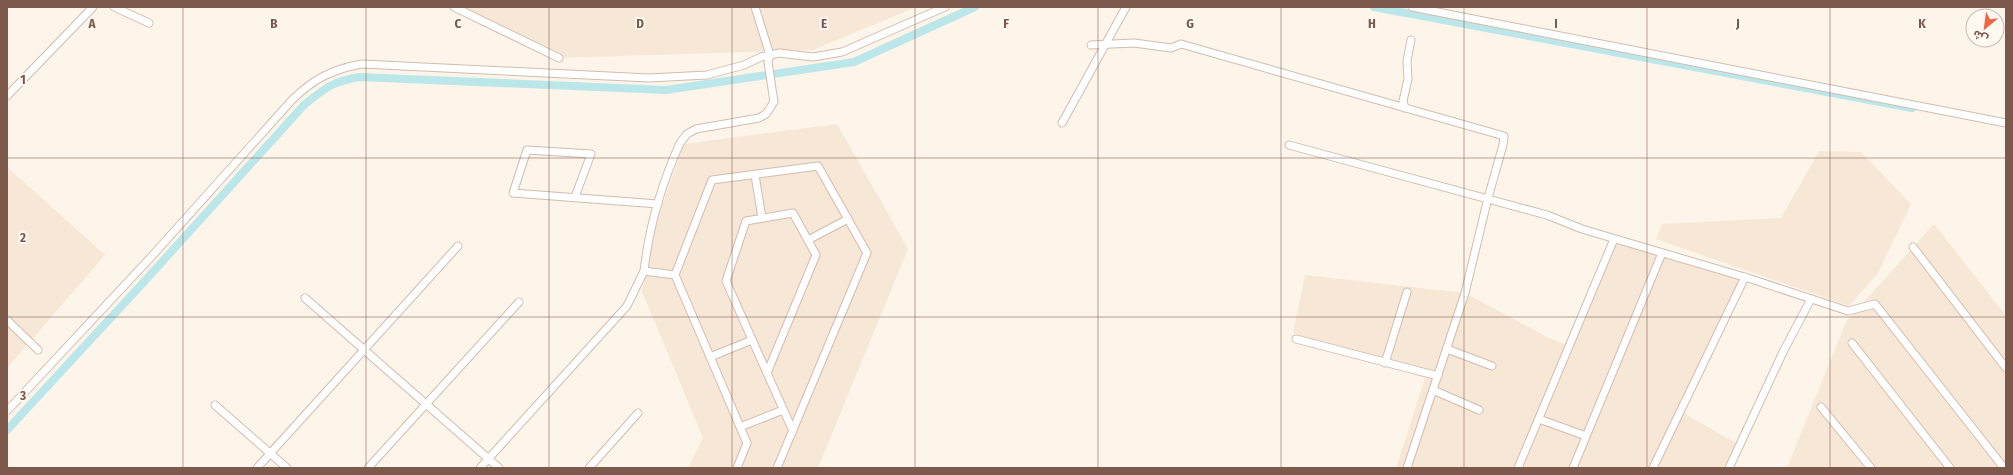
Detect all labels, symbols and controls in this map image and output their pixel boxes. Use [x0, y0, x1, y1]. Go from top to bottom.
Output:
north arrow [1965, 8, 2005, 48]
text: A [87, 16, 96, 31]
text: B [270, 16, 278, 31]
text: C [455, 16, 462, 31]
text: D [636, 16, 644, 31]
text: E [821, 16, 827, 31]
text: F [1003, 16, 1009, 31]
text: G [1186, 16, 1194, 31]
text: H [1368, 16, 1376, 31]
text: I [1554, 16, 1558, 31]
text: J [1735, 16, 1740, 31]
text: K [1918, 16, 1926, 31]
text: ش [1971, 27, 1990, 46]
text: 1 [20, 72, 26, 87]
text: 2 [19, 230, 26, 245]
text: 3 [19, 388, 26, 403]

